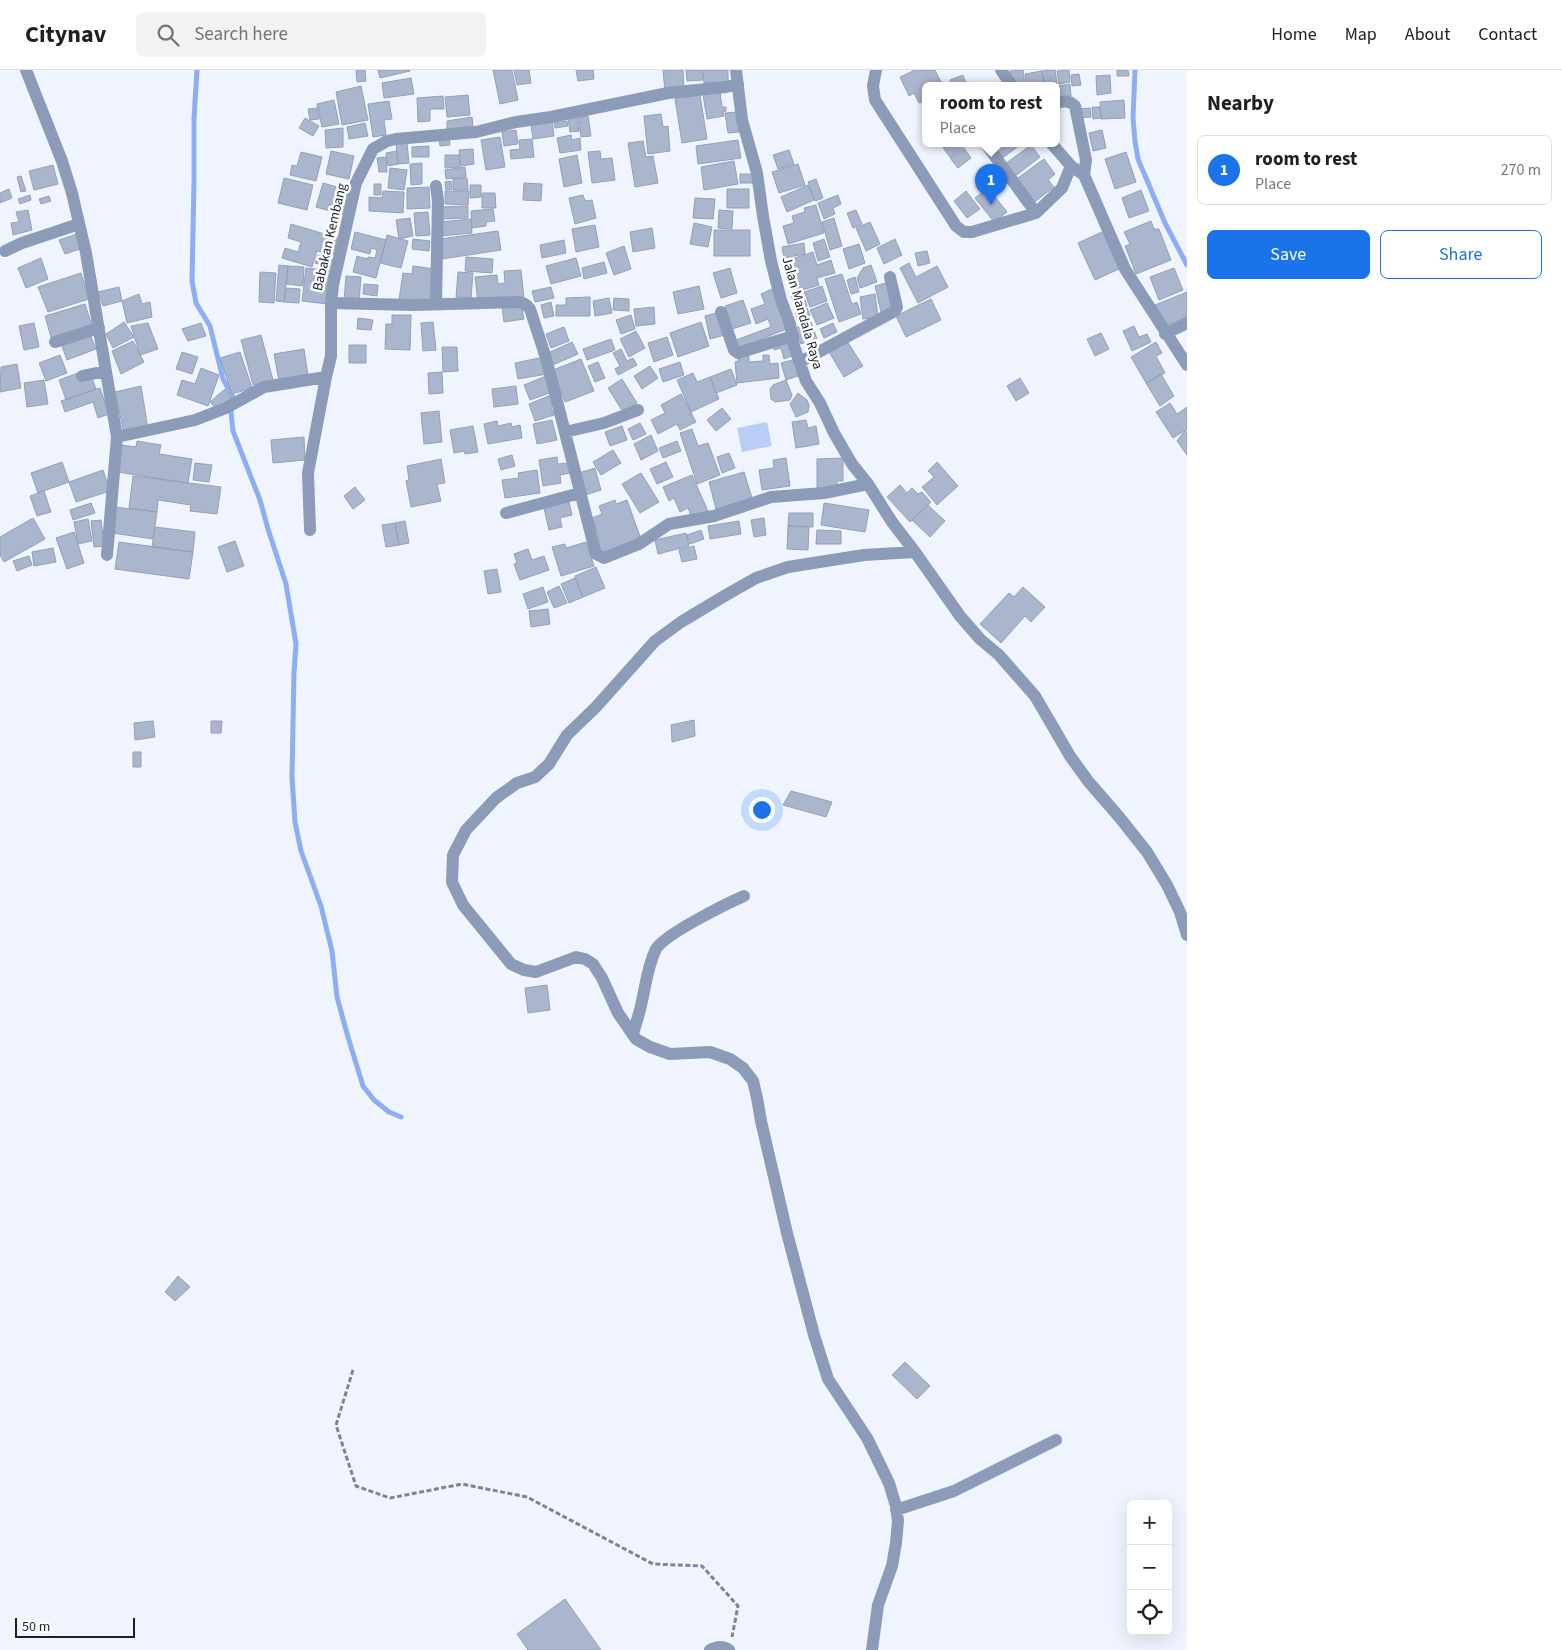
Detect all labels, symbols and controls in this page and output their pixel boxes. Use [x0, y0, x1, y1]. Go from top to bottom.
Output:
search box [136, 12, 486, 57]
text: Citynav [25, 17, 106, 52]
icon: search [154, 21, 182, 49]
text: Search here [194, 21, 288, 48]
text: Home [1271, 22, 1317, 47]
text: Map [1345, 22, 1377, 47]
text: About [1405, 22, 1450, 47]
text: Contact [1478, 22, 1537, 47]
popup [922, 82, 1060, 147]
text: Nearby [1207, 88, 1274, 118]
text: room to rest [940, 90, 1042, 117]
text: Place [940, 117, 976, 139]
text: room to rest [1255, 146, 1357, 173]
text: 1 [1220, 159, 1228, 181]
text: 270 m [1501, 159, 1541, 181]
pin: 1 [975, 164, 1007, 205]
text: Place [1255, 173, 1291, 195]
street label: Babakan Kembang [308, 181, 352, 293]
button: Save [1207, 230, 1370, 279]
button: Share [1380, 230, 1542, 279]
street label: Jalan Mandala Raya [776, 254, 828, 372]
your location [749, 797, 775, 823]
map controls [1127, 1500, 1172, 1635]
button: + [1127, 1500, 1172, 1545]
button: − [1127, 1545, 1172, 1590]
button: locate [1127, 1590, 1172, 1635]
scale bar [15, 1615, 135, 1638]
text: 50 m [22, 1617, 50, 1637]

